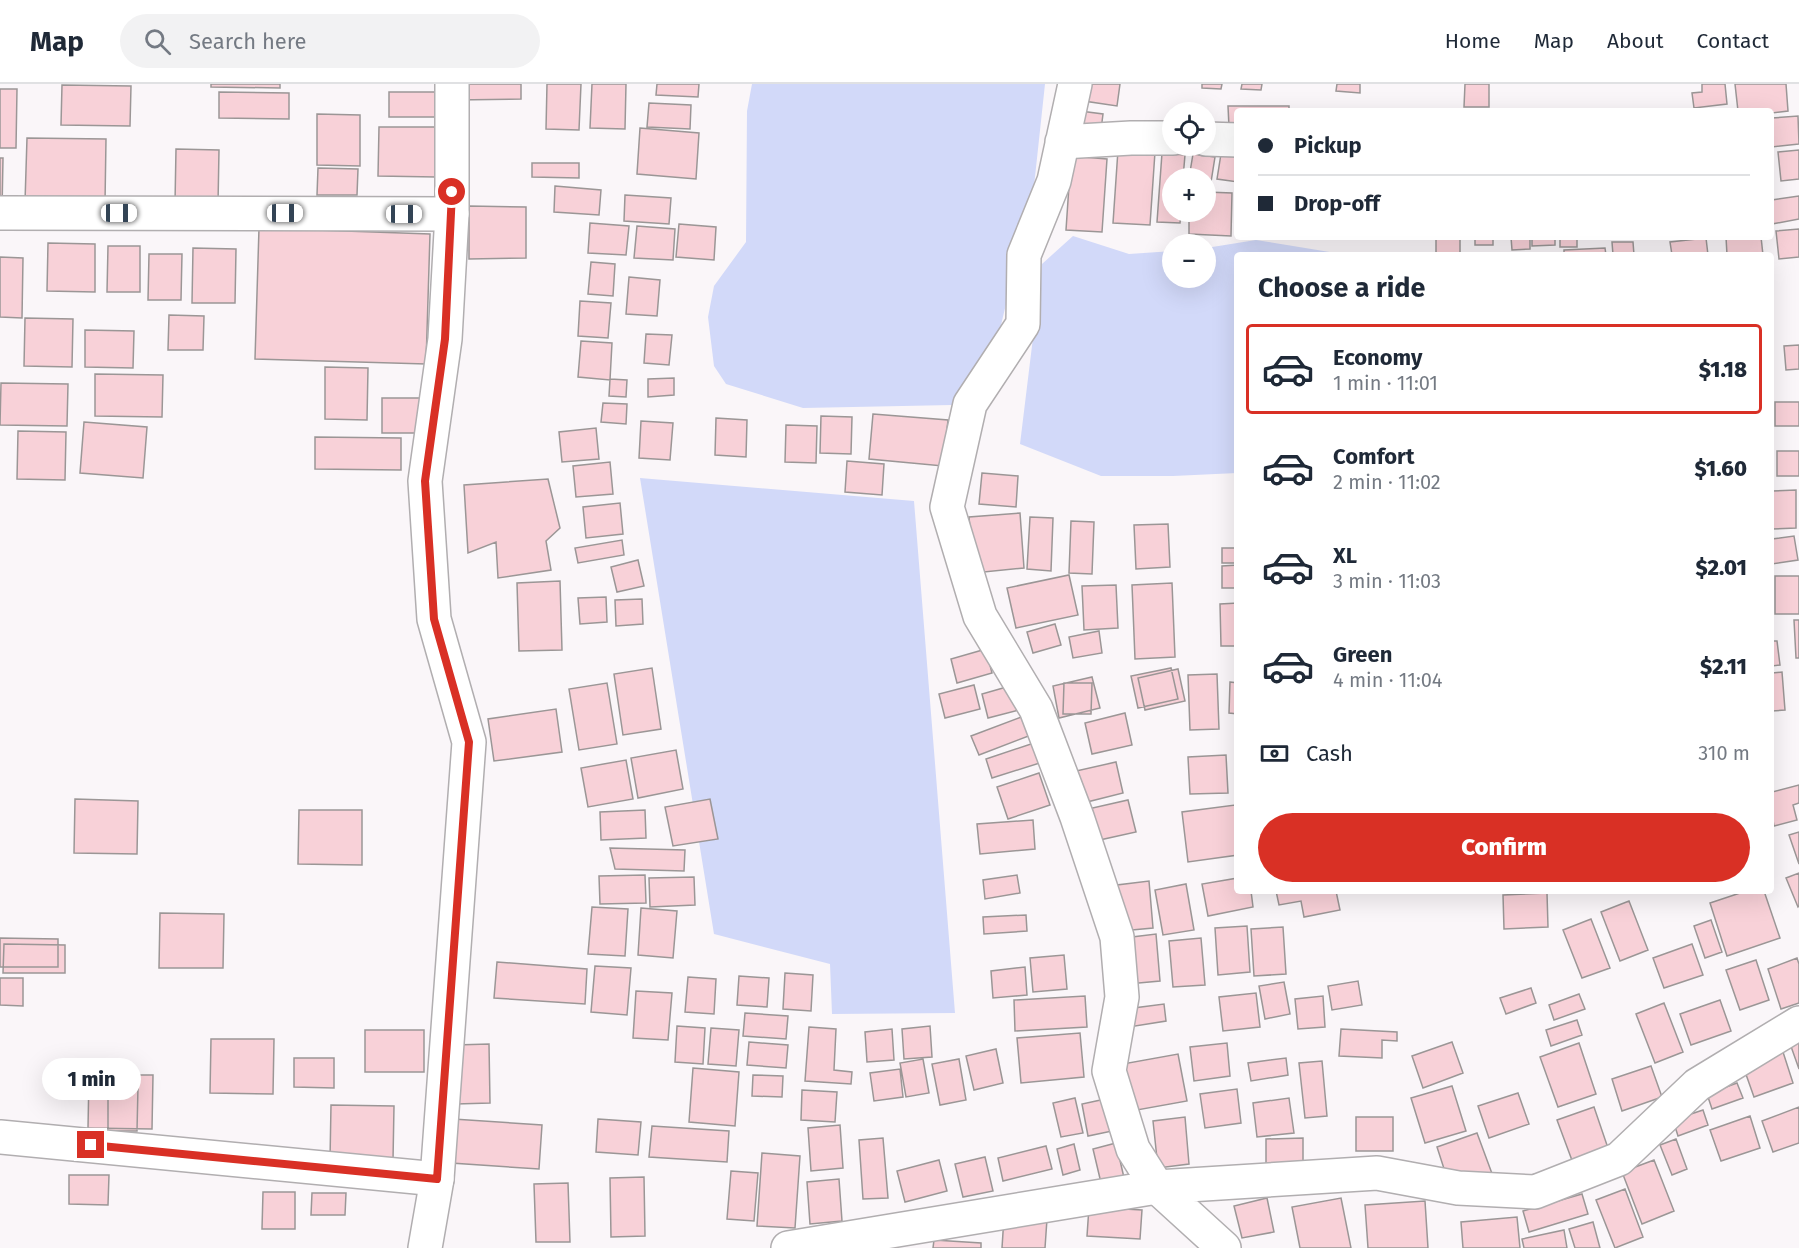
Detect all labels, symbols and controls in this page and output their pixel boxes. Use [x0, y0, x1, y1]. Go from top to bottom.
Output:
search box [120, 14, 540, 68]
text: Map [30, 25, 84, 58]
icon: search [141, 25, 174, 58]
text: Search here [189, 28, 307, 55]
text: Home [1445, 28, 1501, 54]
text: Map [1534, 28, 1574, 54]
text: About [1607, 28, 1664, 54]
text: Contact [1697, 28, 1769, 54]
map controls [1162, 102, 1216, 288]
button: locate [1162, 102, 1216, 156]
text: Pickup [1294, 132, 1362, 159]
button: + [1162, 168, 1216, 222]
route start [438, 178, 465, 205]
text: Drop-off [1294, 190, 1380, 217]
car [101, 204, 137, 222]
car [267, 204, 303, 222]
car [386, 205, 422, 223]
button: − [1162, 234, 1216, 288]
text: Choose a ride [1258, 272, 1425, 304]
icon: car [1261, 342, 1315, 396]
text: Economy [1333, 344, 1422, 371]
text: $1.18 [1699, 356, 1747, 383]
text: 1 min · 11:01 [1333, 371, 1438, 395]
icon: car [1261, 441, 1315, 495]
text: Comfort [1333, 443, 1414, 470]
text: $1.60 [1694, 455, 1747, 482]
text: 2 min · 11:02 [1333, 470, 1441, 494]
icon: car [1261, 540, 1315, 594]
text: XL [1333, 542, 1357, 569]
text: $2.01 [1696, 554, 1747, 581]
text: 3 min · 11:03 [1333, 569, 1441, 593]
icon: car [1261, 639, 1315, 693]
text: Green [1333, 641, 1392, 668]
text: $2.11 [1700, 653, 1747, 680]
text: 4 min · 11:04 [1333, 668, 1442, 692]
icon: cash [1258, 737, 1291, 770]
text: Cash [1306, 740, 1353, 767]
text: 310 m [1698, 741, 1750, 765]
button: Confirm [1258, 813, 1750, 882]
callout: 1 min [42, 1058, 140, 1100]
text: 1 min [68, 1067, 115, 1091]
route end [77, 1131, 104, 1158]

